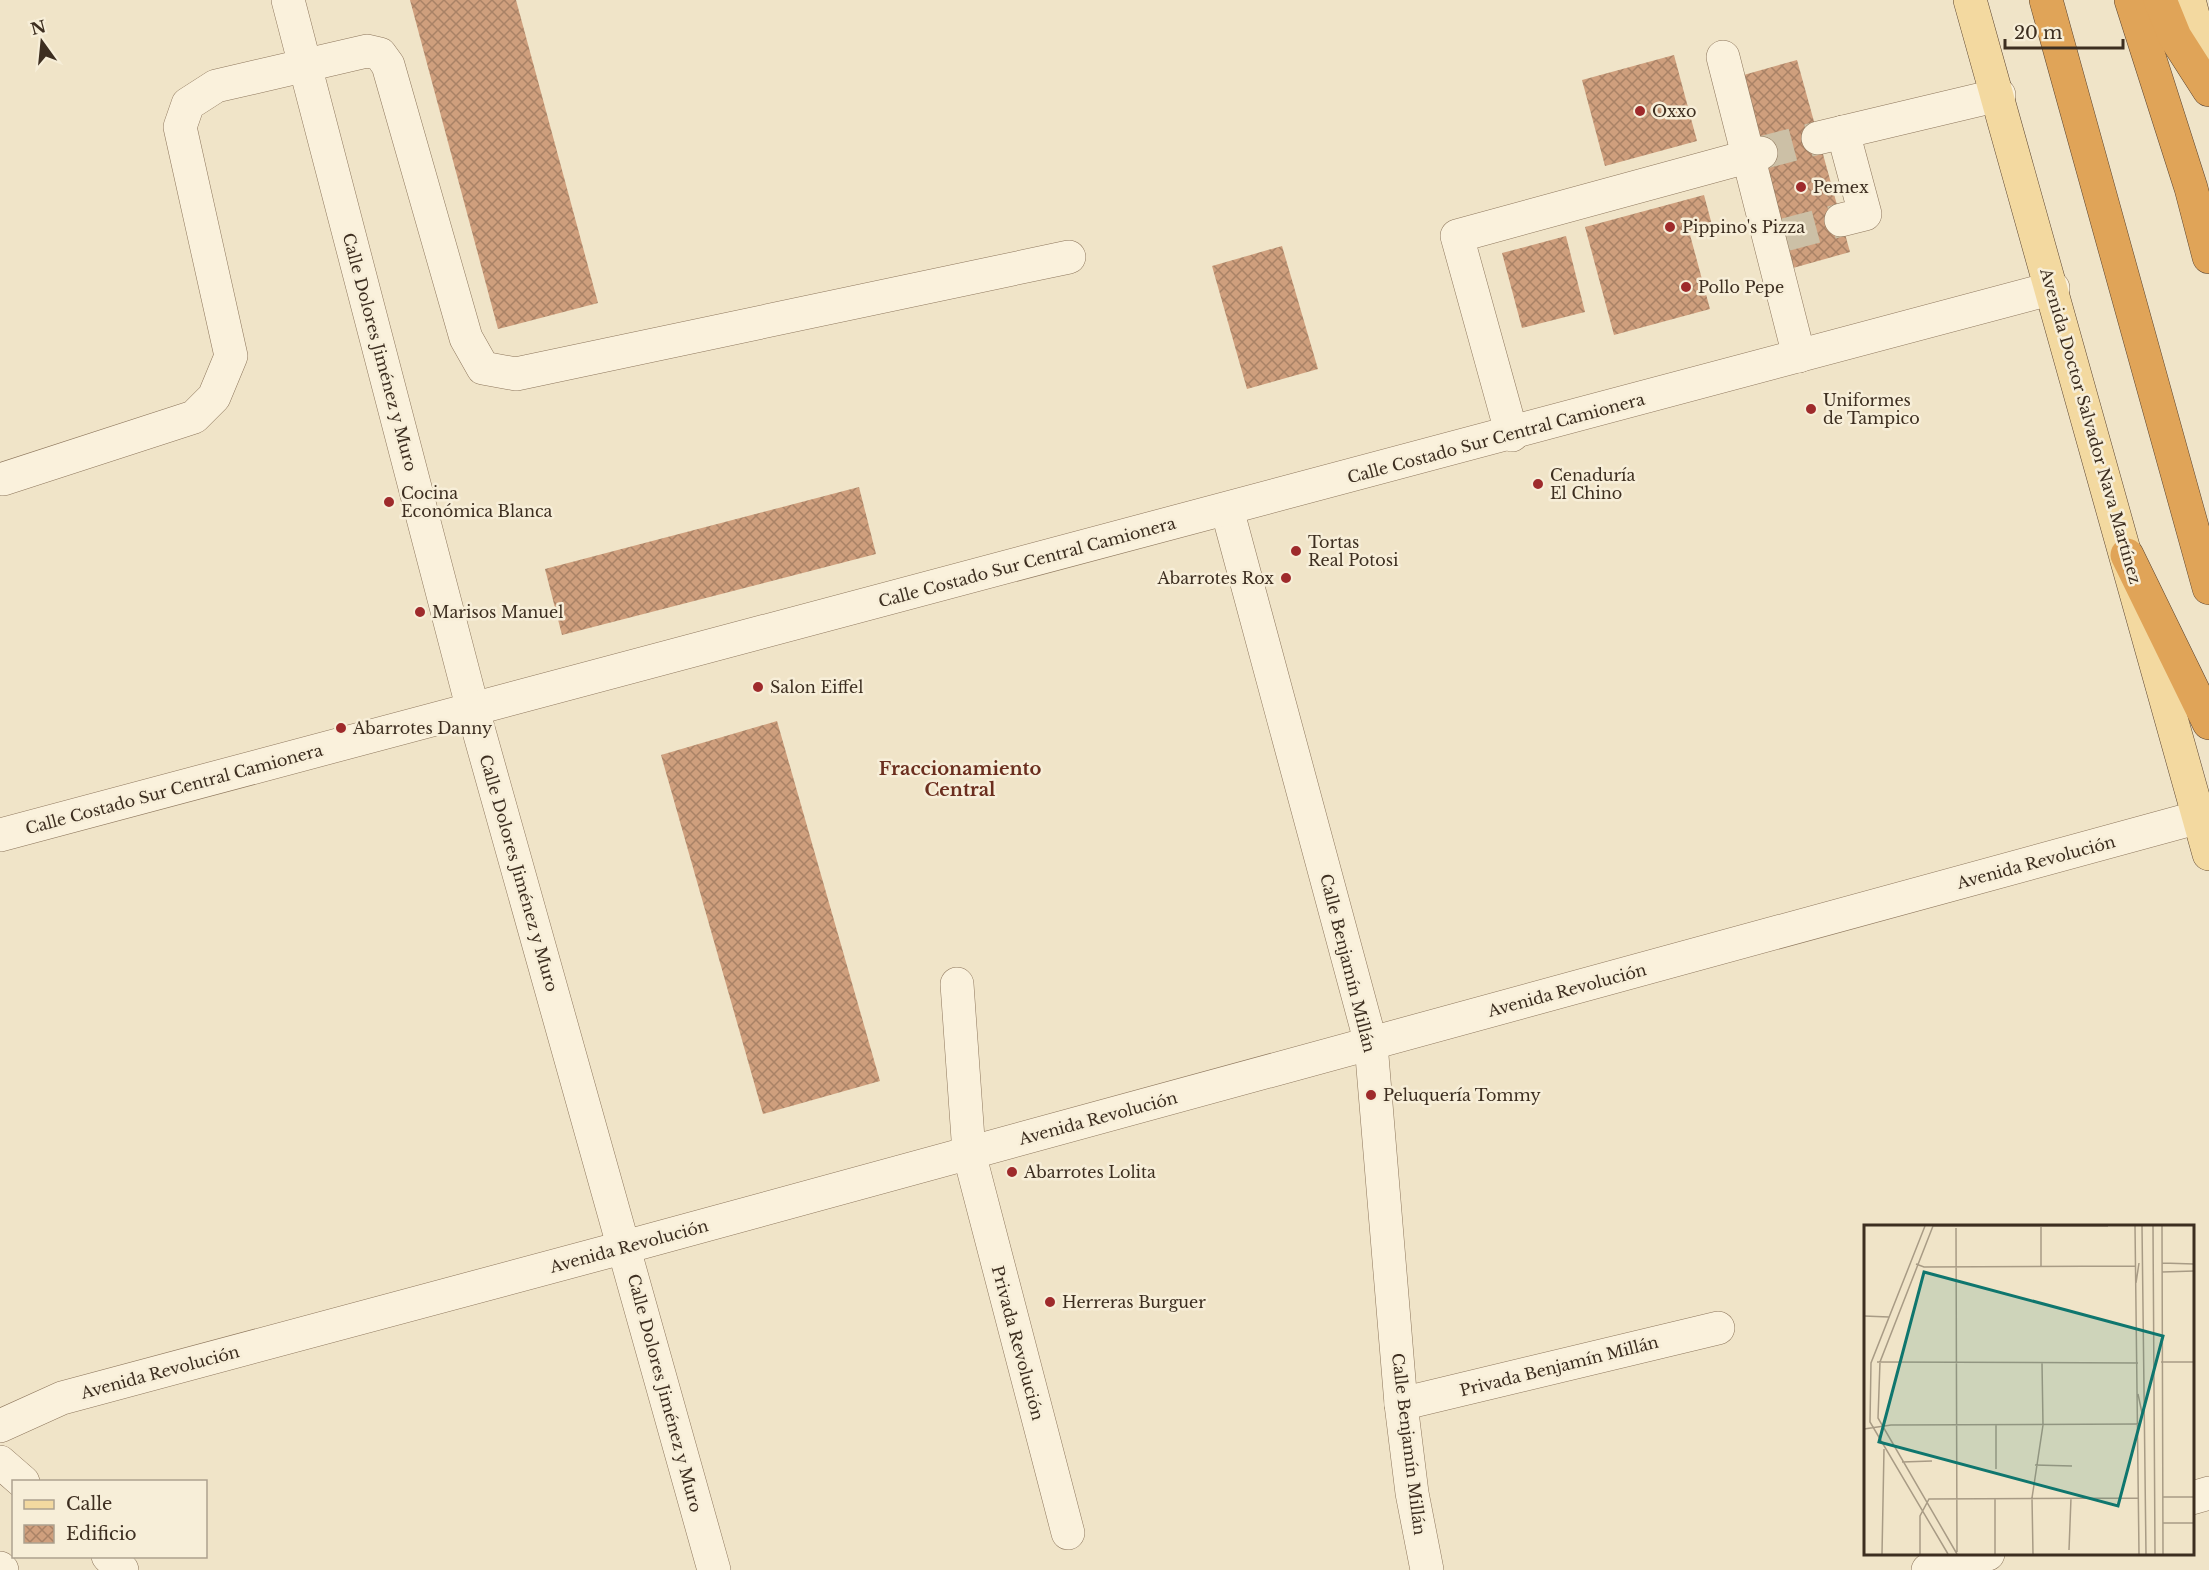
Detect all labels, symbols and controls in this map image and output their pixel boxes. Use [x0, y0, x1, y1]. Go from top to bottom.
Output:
north arrow [12, 12, 72, 72]
scale bar [2005, 12, 2124, 50]
text: N [28, 16, 48, 39]
text: 20 m [2014, 22, 2062, 44]
place label: Oxxo [1652, 101, 1696, 121]
marker: Oxxo [1633, 104, 1647, 118]
place label: Pemex [1813, 177, 1869, 197]
marker: Pemex [1794, 180, 1808, 194]
place label: Pippino's Pizza [1682, 217, 1805, 237]
marker: Pippino's Pizza [1663, 220, 1677, 234]
street label: Calle Dolores Jiménez y Muro [339, 231, 421, 473]
street label: Avenida Doctor Salvador Nava Martínez [2036, 265, 2146, 586]
place label: Pollo Pepe [1698, 277, 1784, 297]
marker: Pollo Pepe [1679, 280, 1693, 294]
street label: Calle Costado Sur Central Camionera [1345, 389, 1647, 487]
place label: Uniformes de Tampico [1823, 390, 1920, 428]
marker: Uniformes de Tampico [1804, 402, 1818, 416]
place label: Cenaduría El Chino [1550, 465, 1635, 503]
marker: Cenaduría El Chino [1531, 477, 1545, 491]
place label: Cocina Económica Blanca [401, 483, 553, 521]
marker: Cocina Económica Blanca [382, 495, 396, 509]
street label: Calle Costado Sur Central Camionera [876, 513, 1178, 611]
place label: Tortas Real Potosi [1308, 532, 1399, 570]
marker: Tortas Real Potosi [1289, 544, 1303, 558]
place label: Abarrotes Rox [1156, 568, 1274, 588]
marker: Abarrotes Rox [1279, 571, 1293, 585]
place label: Marisos Manuel [432, 602, 563, 622]
marker: Marisos Manuel [413, 605, 427, 619]
place label: Salon Eiffel [770, 677, 863, 697]
marker: Salon Eiffel [751, 680, 765, 694]
place label: Abarrotes Danny [352, 718, 493, 738]
marker: Abarrotes Danny [334, 721, 348, 735]
street label: Calle Costado Sur Central Camionera [23, 740, 325, 838]
street label: Calle Dolores Jiménez y Muro [476, 752, 562, 994]
district label: Fraccionamiento Central [879, 758, 1041, 801]
street label: Avenida Revolución [1954, 831, 2117, 893]
street label: Calle Benjamín Millán [1316, 872, 1380, 1054]
street label: Avenida Revolución [1485, 959, 1648, 1021]
place label: Peluquería Tommy [1383, 1085, 1541, 1105]
street label: Avenida Revolución [1016, 1087, 1179, 1149]
marker: Peluquería Tommy [1364, 1088, 1378, 1102]
place label: Abarrotes Lolita [1023, 1162, 1156, 1182]
marker: Abarrotes Lolita [1005, 1165, 1019, 1179]
street label: Avenida Revolución [547, 1215, 710, 1277]
inset map [1864, 1225, 2194, 1555]
street label: Privada Revolución [988, 1263, 1048, 1423]
street label: Calle Dolores Jiménez y Muro [624, 1272, 706, 1514]
place label: Herreras Burguer [1062, 1292, 1206, 1312]
marker: Herreras Burguer [1043, 1295, 1057, 1309]
street label: Privada Benjamín Millán [1458, 1332, 1660, 1400]
street label: Avenida Revolución [78, 1341, 241, 1403]
street label: Calle Benjamín Millán [1388, 1352, 1430, 1536]
legend [12, 1480, 207, 1558]
text: Calle [66, 1493, 112, 1515]
text: Edificio [66, 1523, 137, 1545]

